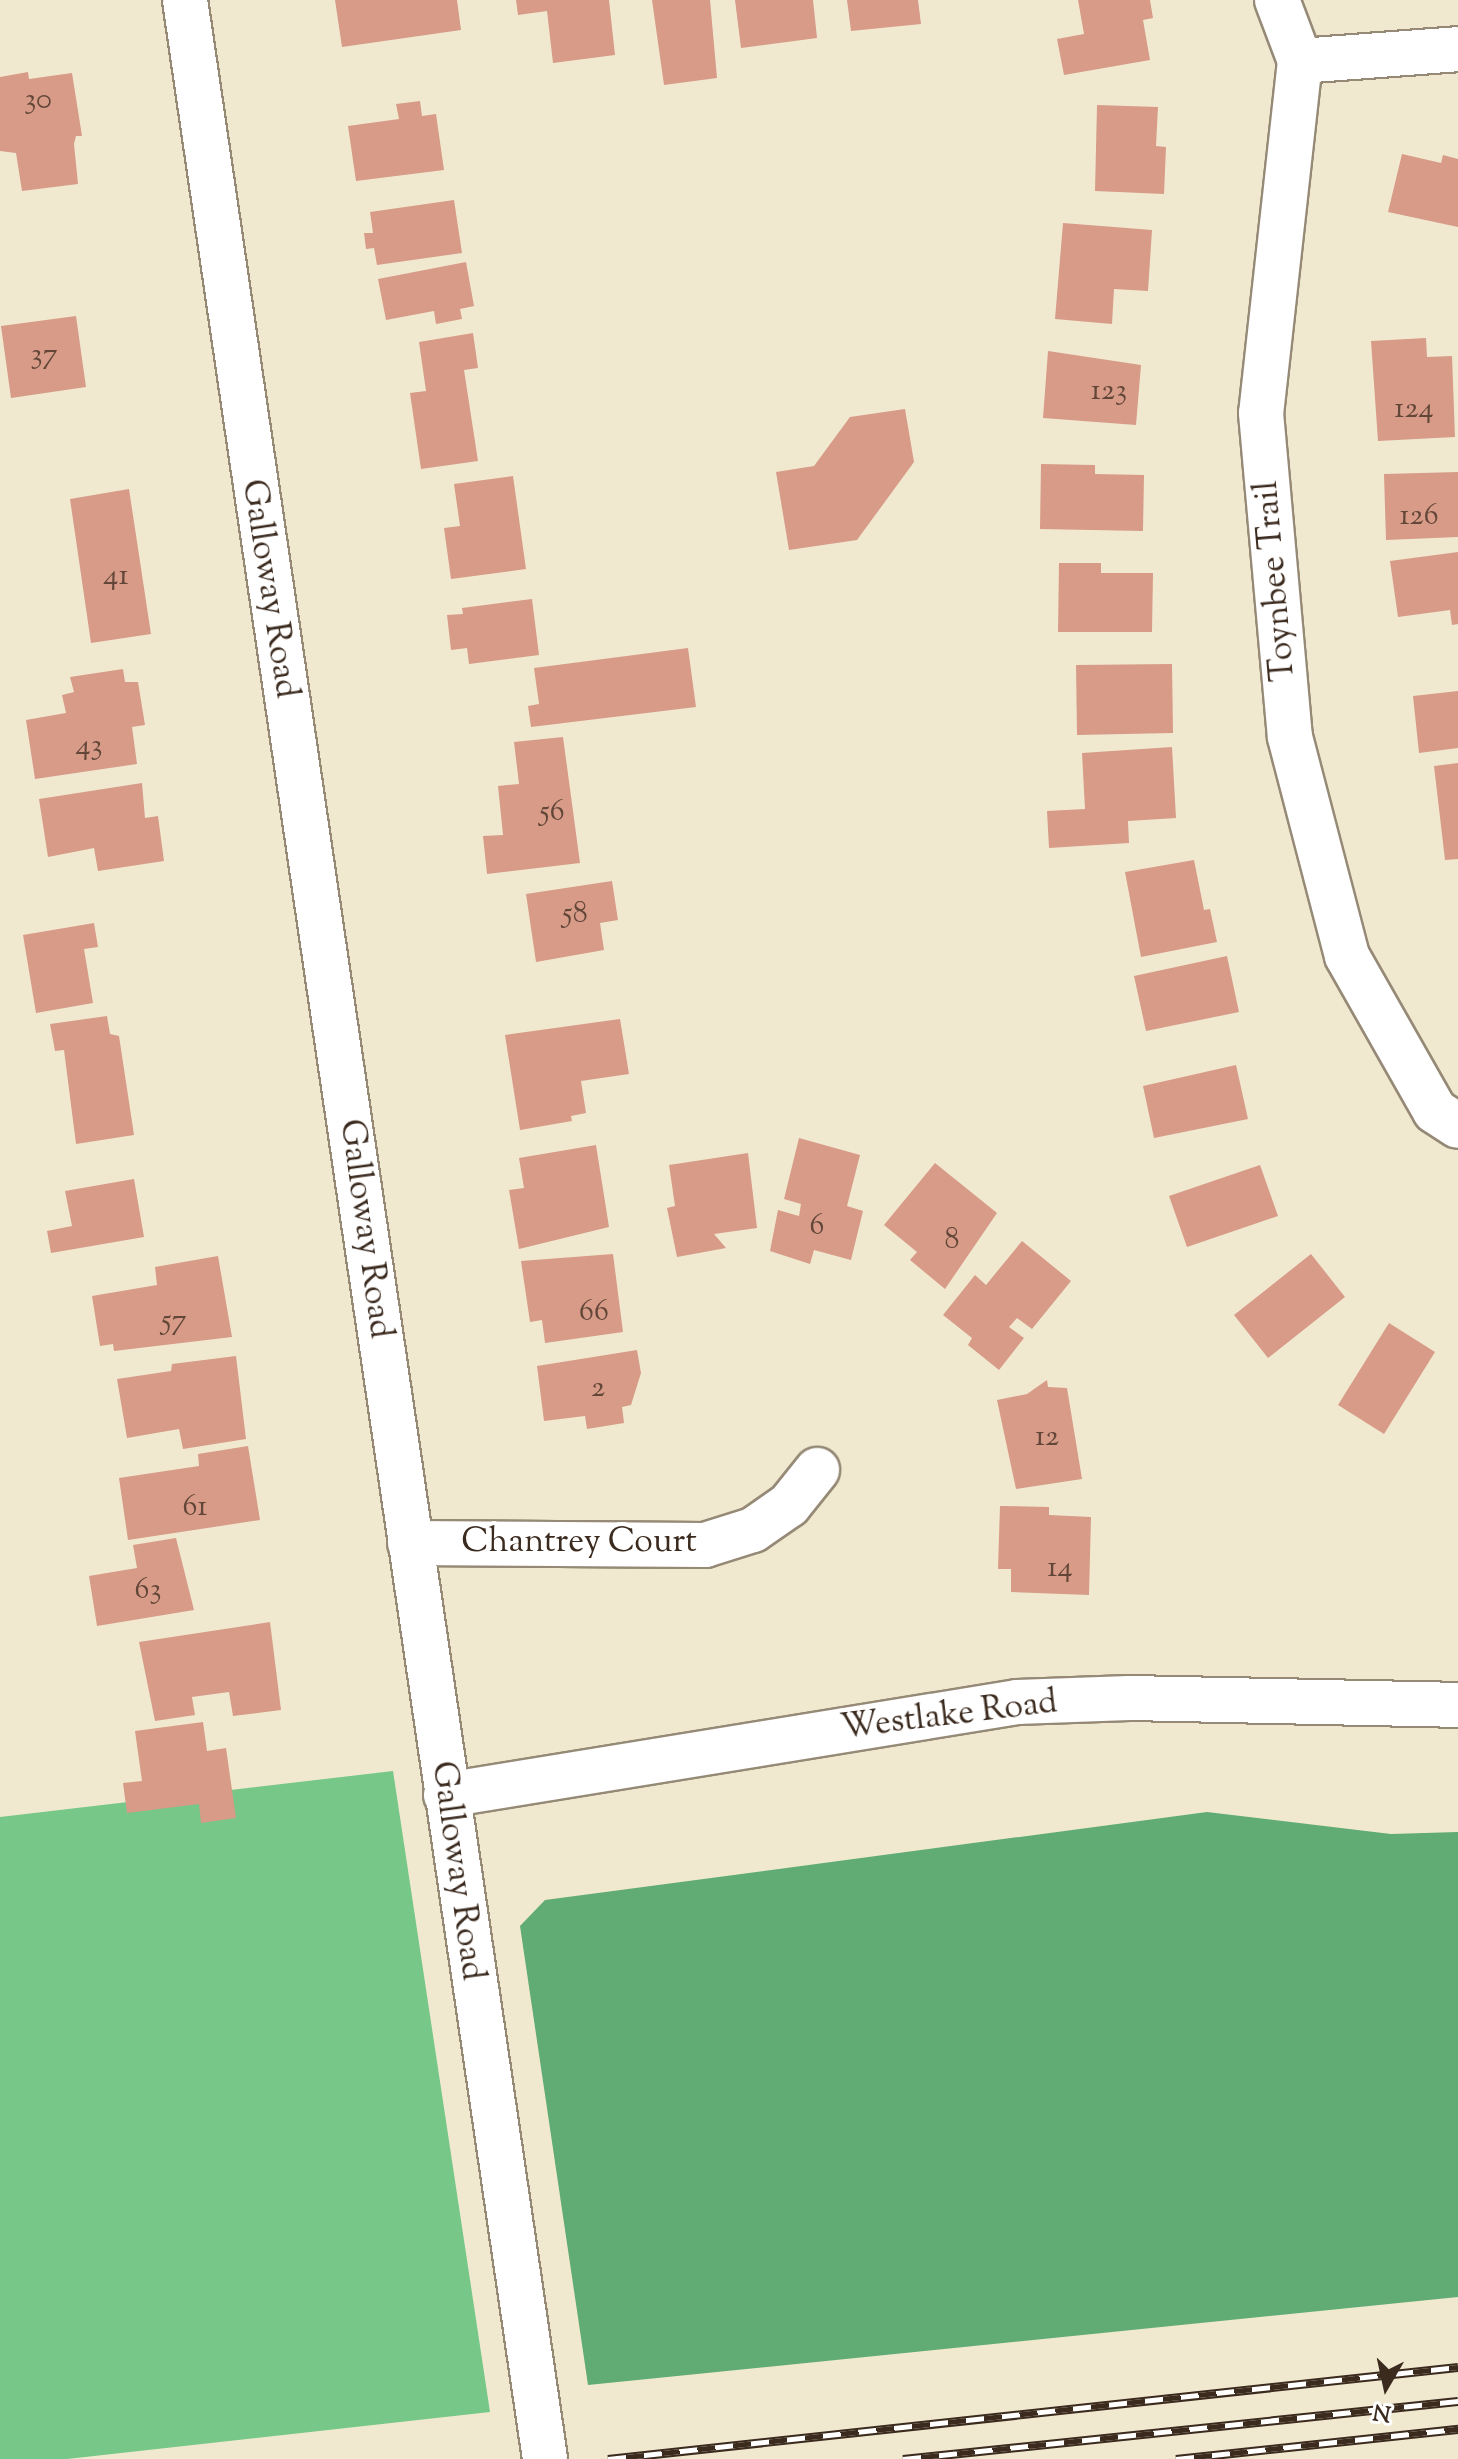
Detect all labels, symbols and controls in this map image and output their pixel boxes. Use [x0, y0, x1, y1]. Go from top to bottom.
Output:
house number: 30 [24, 83, 52, 119]
house number: 37 [30, 338, 58, 374]
house number: 123 [1091, 374, 1127, 410]
house number: 124 [1394, 392, 1434, 428]
street label: Galloway Road [232, 477, 306, 701]
street label: Toynbee Trail [1247, 479, 1305, 683]
house number: 126 [1399, 499, 1439, 535]
house number: 41 [103, 559, 129, 595]
house number: 43 [75, 729, 103, 765]
house number: 56 [539, 795, 565, 831]
house number: 58 [562, 897, 588, 933]
street label: Galloway Road [329, 1117, 401, 1341]
house number: 6 [810, 1209, 824, 1245]
house number: 8 [945, 1223, 959, 1259]
house number: 66 [579, 1295, 609, 1331]
house number: 57 [161, 1304, 187, 1340]
house number: 2 [591, 1371, 605, 1407]
house number: 12 [1035, 1420, 1059, 1456]
house number: 61 [183, 1490, 207, 1526]
street label: Chantrey Court [461, 1523, 697, 1563]
house number: 14 [1047, 1551, 1073, 1587]
house number: 63 [134, 1573, 162, 1609]
street label: Westlake Road [838, 1682, 1060, 1750]
street label: Galloway Road [421, 1759, 493, 1983]
north arrow [1346, 2347, 1426, 2427]
text: N [1371, 2394, 1393, 2428]

